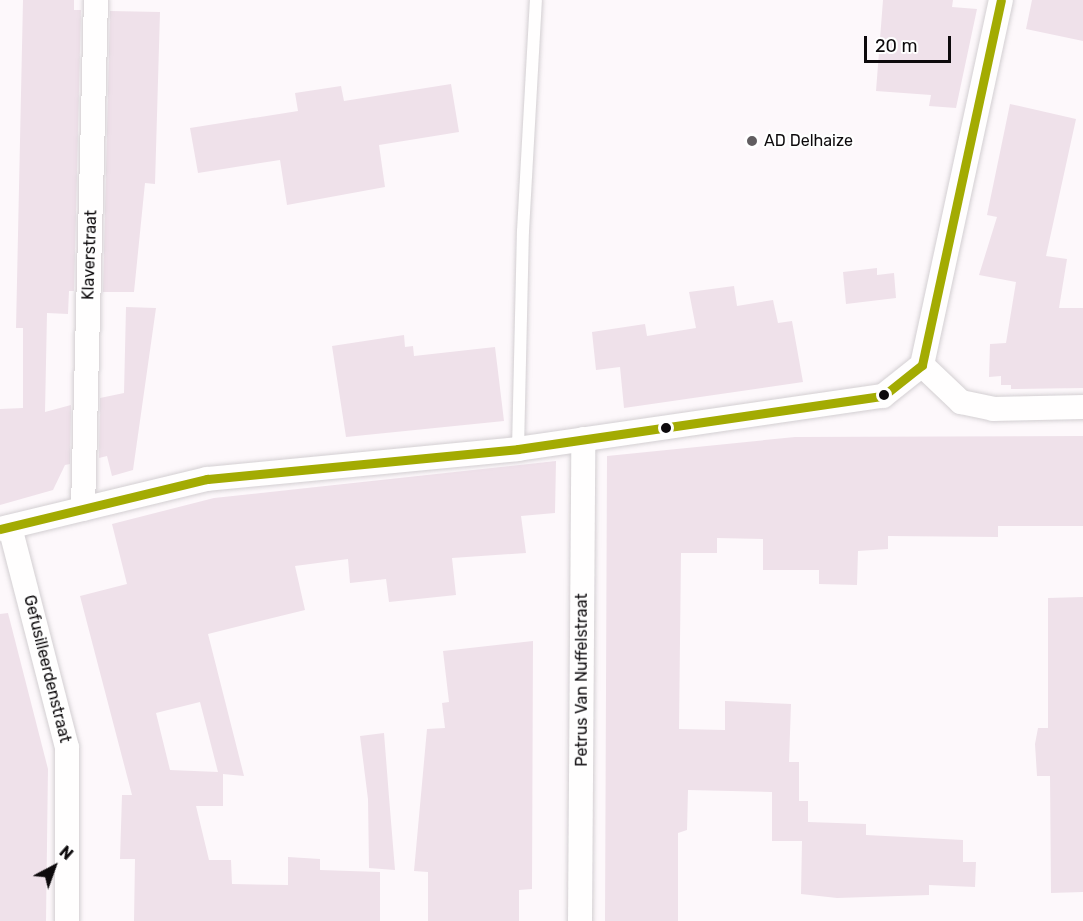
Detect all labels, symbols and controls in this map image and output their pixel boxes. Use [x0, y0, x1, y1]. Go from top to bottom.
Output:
scale bar [867, 24, 954, 62]
text: 20 m [875, 35, 917, 57]
place label: AD Delhaize [764, 131, 853, 151]
marker: AD Delhaize [745, 134, 759, 148]
street label: Klaverstraat [79, 210, 101, 300]
unlabelled marker [878, 389, 890, 401]
unlabelled marker [660, 422, 672, 434]
street label: Gefusilleerdenstraat [19, 593, 75, 745]
street label: Petrus Van Nuffelstraat [572, 593, 592, 767]
north arrow [24, 837, 84, 897]
text: N [56, 842, 77, 864]

